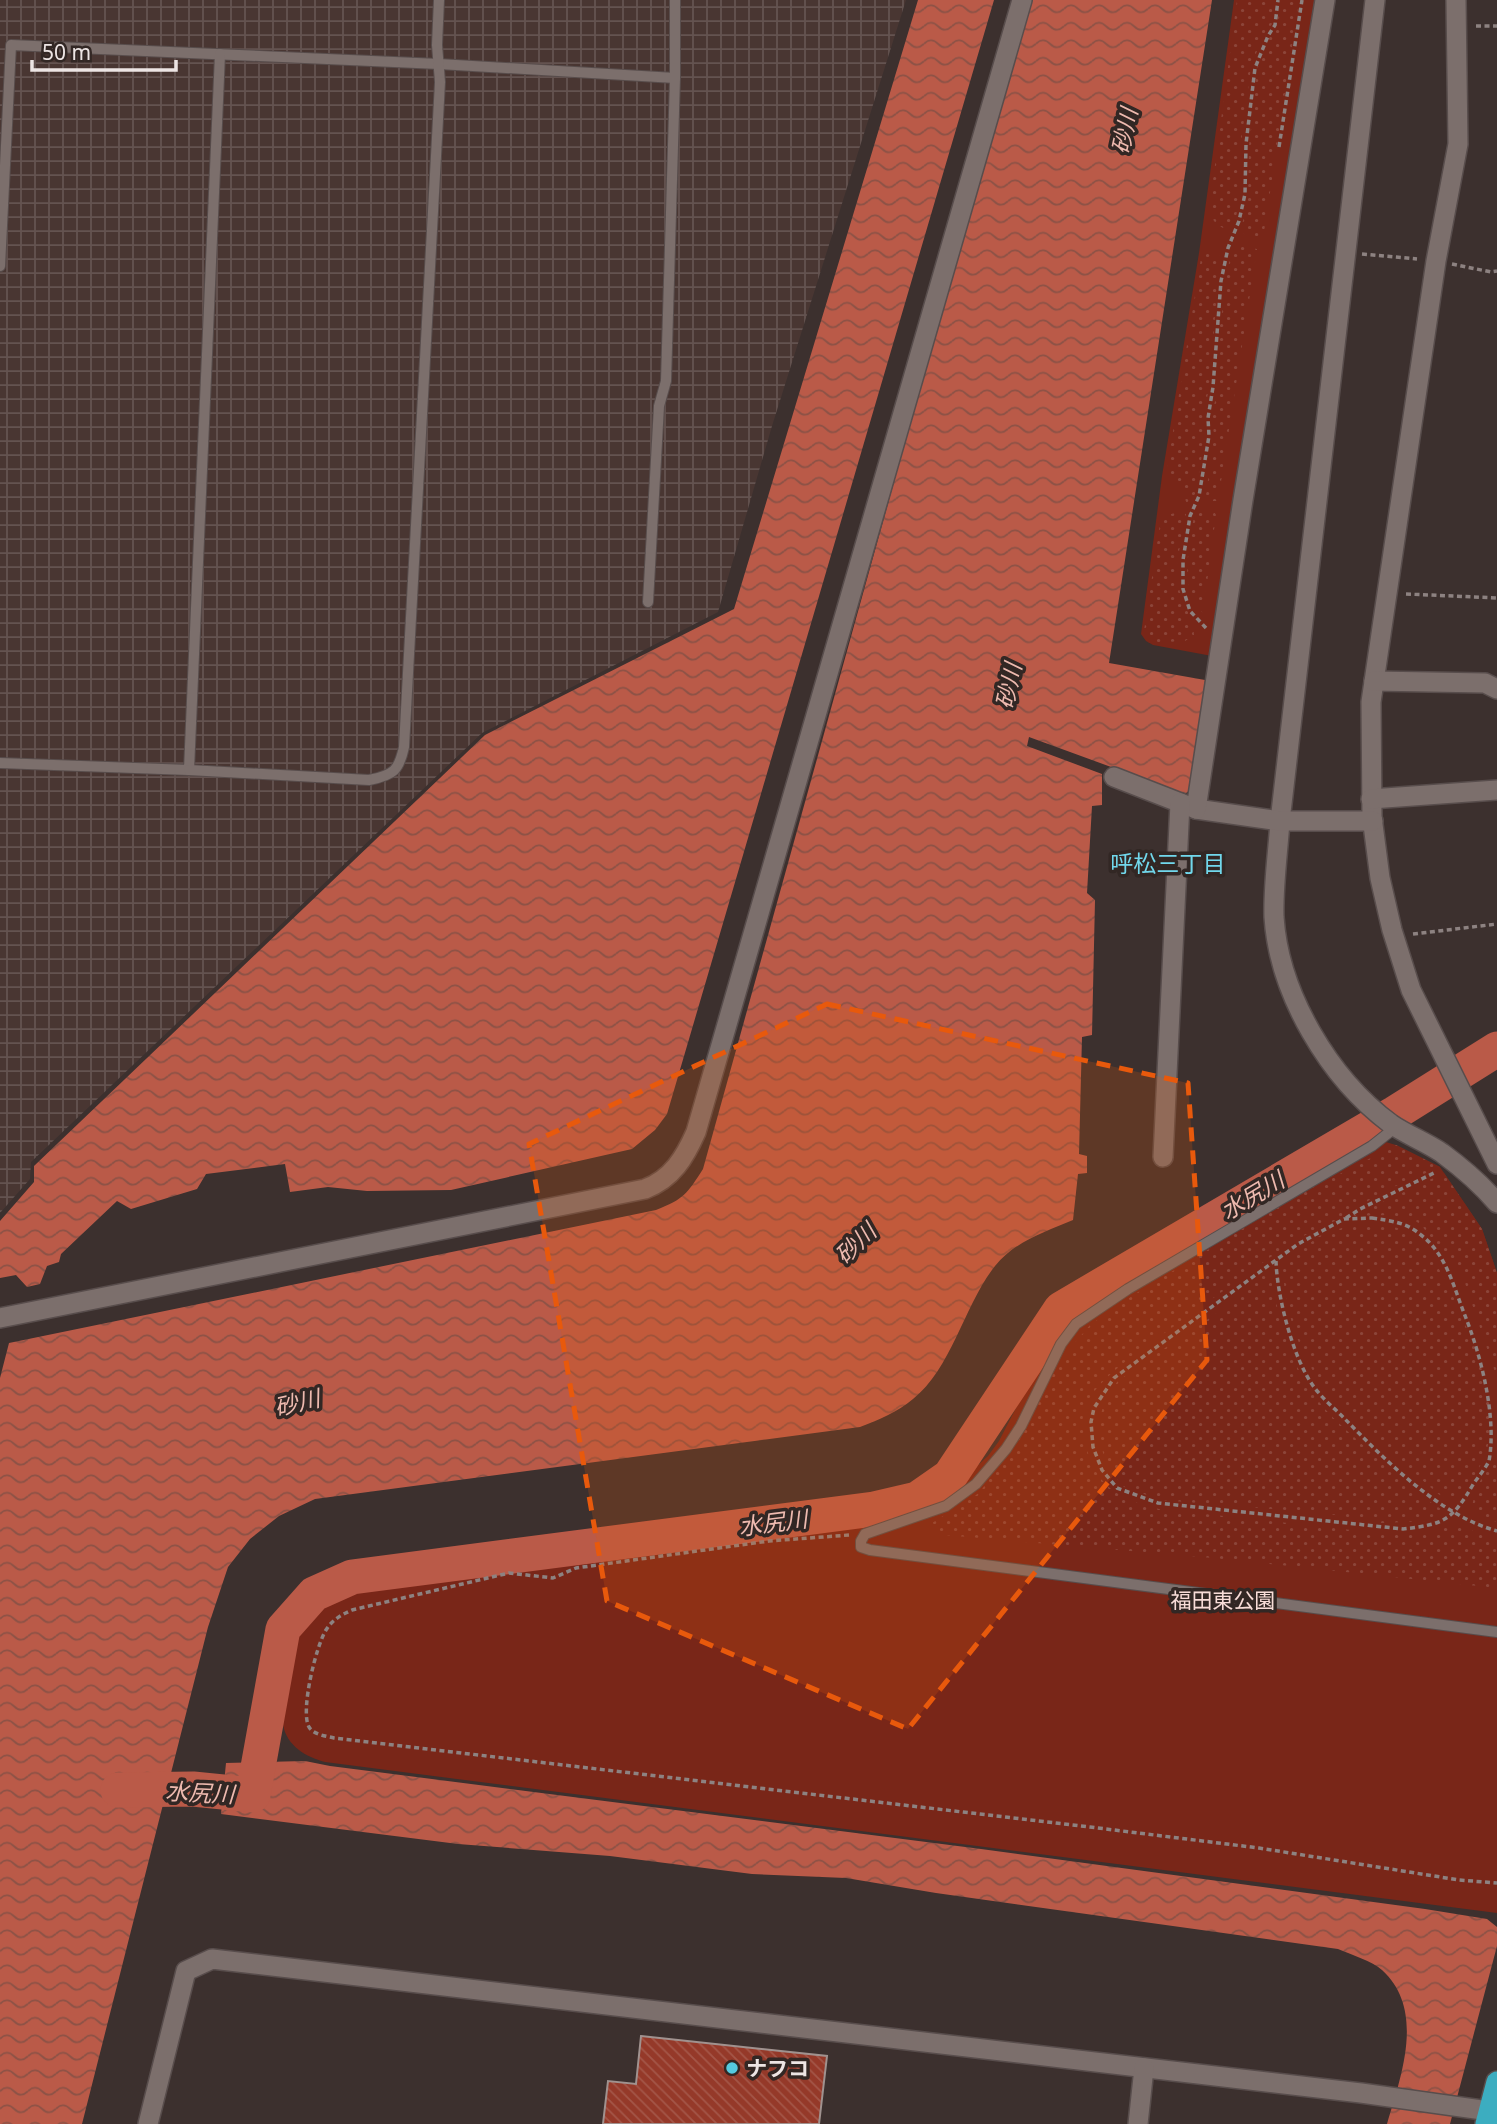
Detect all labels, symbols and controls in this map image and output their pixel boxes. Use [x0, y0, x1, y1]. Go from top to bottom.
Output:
scale bar [32, 28, 175, 72]
text: 50 m [42, 38, 91, 66]
water label: 砂川 [1104, 102, 1145, 157]
water label: 砂川 [988, 657, 1029, 712]
district label: 呼松三丁目 [1111, 847, 1226, 879]
water label: 水尻川 [1214, 1162, 1292, 1226]
water label: 砂川 [827, 1213, 885, 1270]
water label: 砂川 [271, 1381, 326, 1423]
water label: 水尻川 [737, 1502, 812, 1542]
park label: 福田東公園 [1171, 1586, 1276, 1614]
water label: 水尻川 [165, 1774, 238, 1810]
place label: ナフコ [746, 2054, 809, 2082]
marker: ナフコ [724, 2060, 740, 2076]

